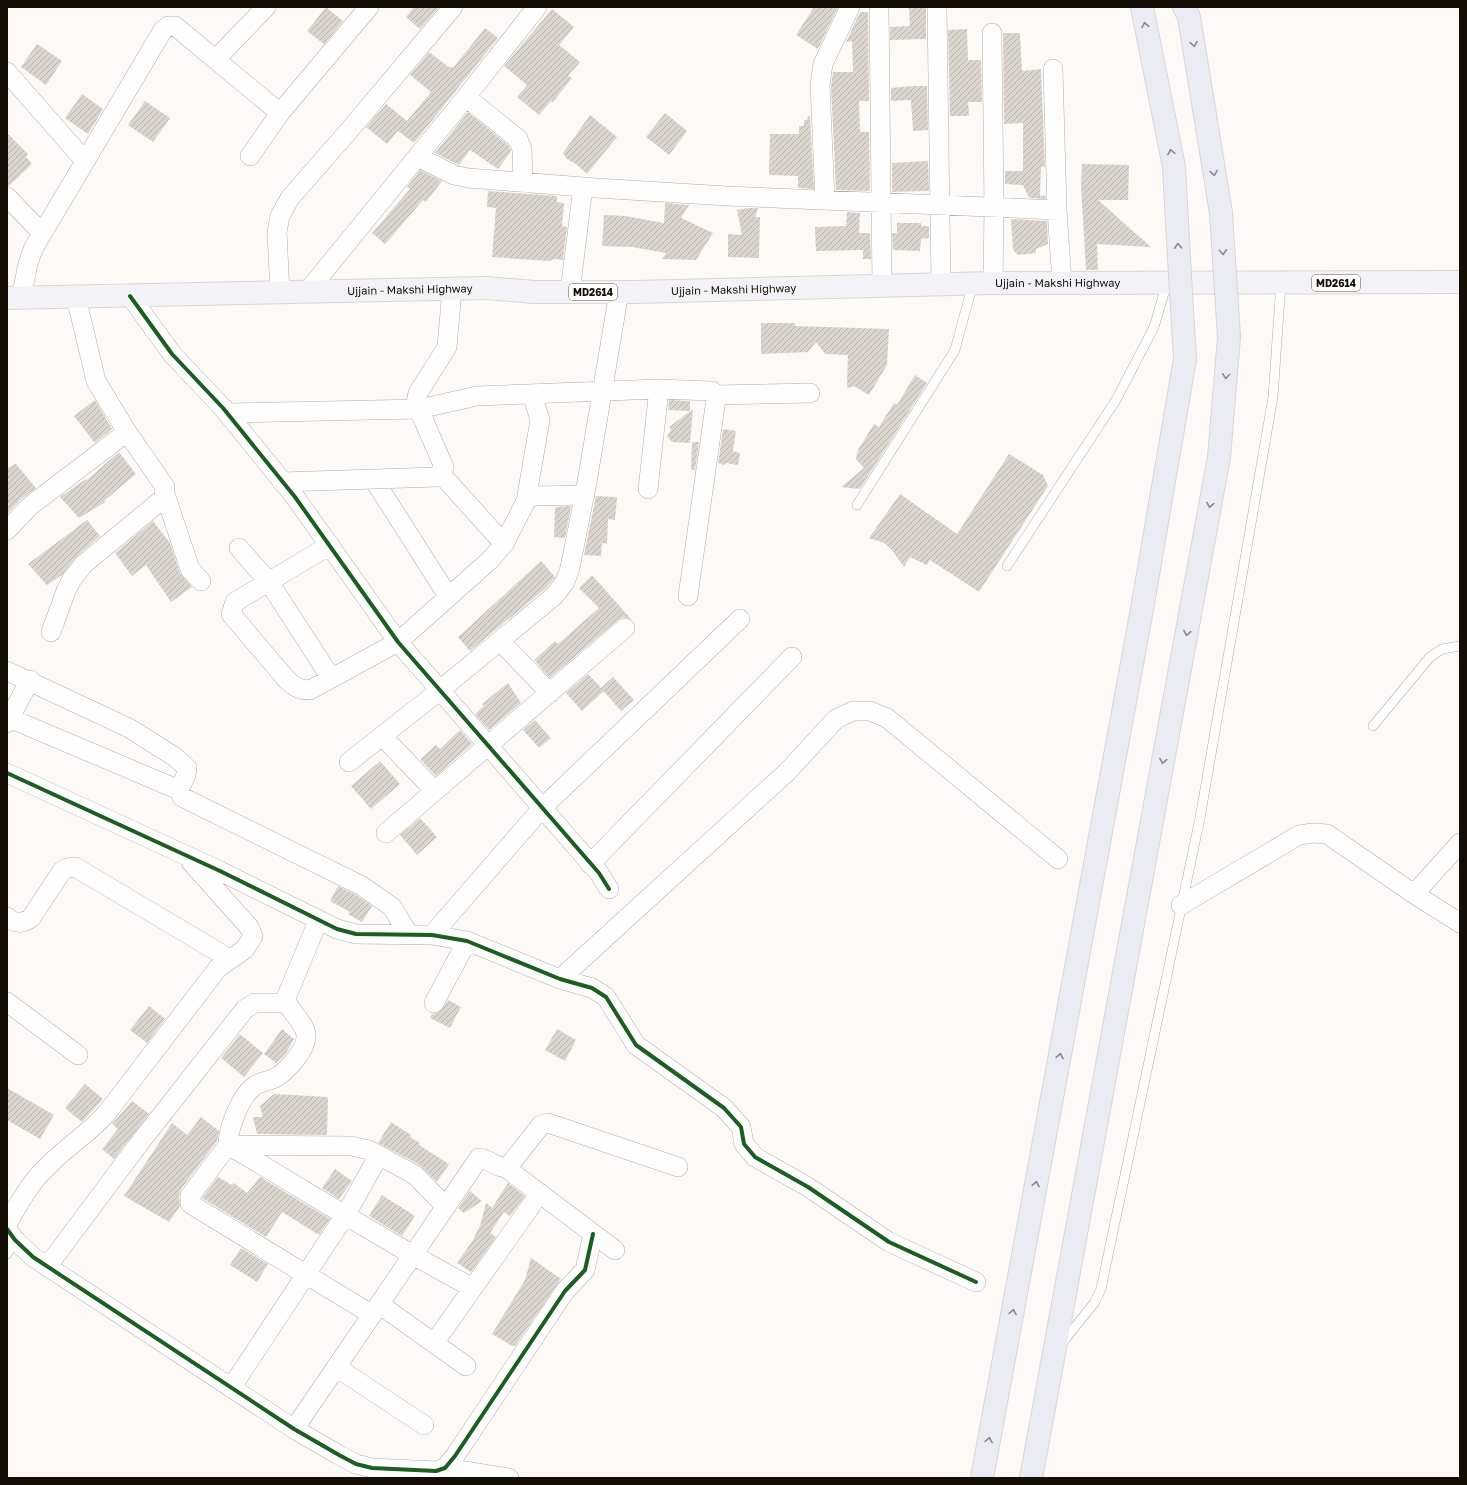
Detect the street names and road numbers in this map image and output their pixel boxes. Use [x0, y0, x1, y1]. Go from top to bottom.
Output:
road number: MD2614 [1312, 275, 1360, 291]
street label: Ujjain - Makshi Highway [995, 276, 1120, 289]
street label: Ujjain - Makshi Highway [347, 281, 473, 297]
street label: Ujjain - Makshi Highway [671, 281, 797, 297]
road number: MD2614 [569, 284, 617, 300]

